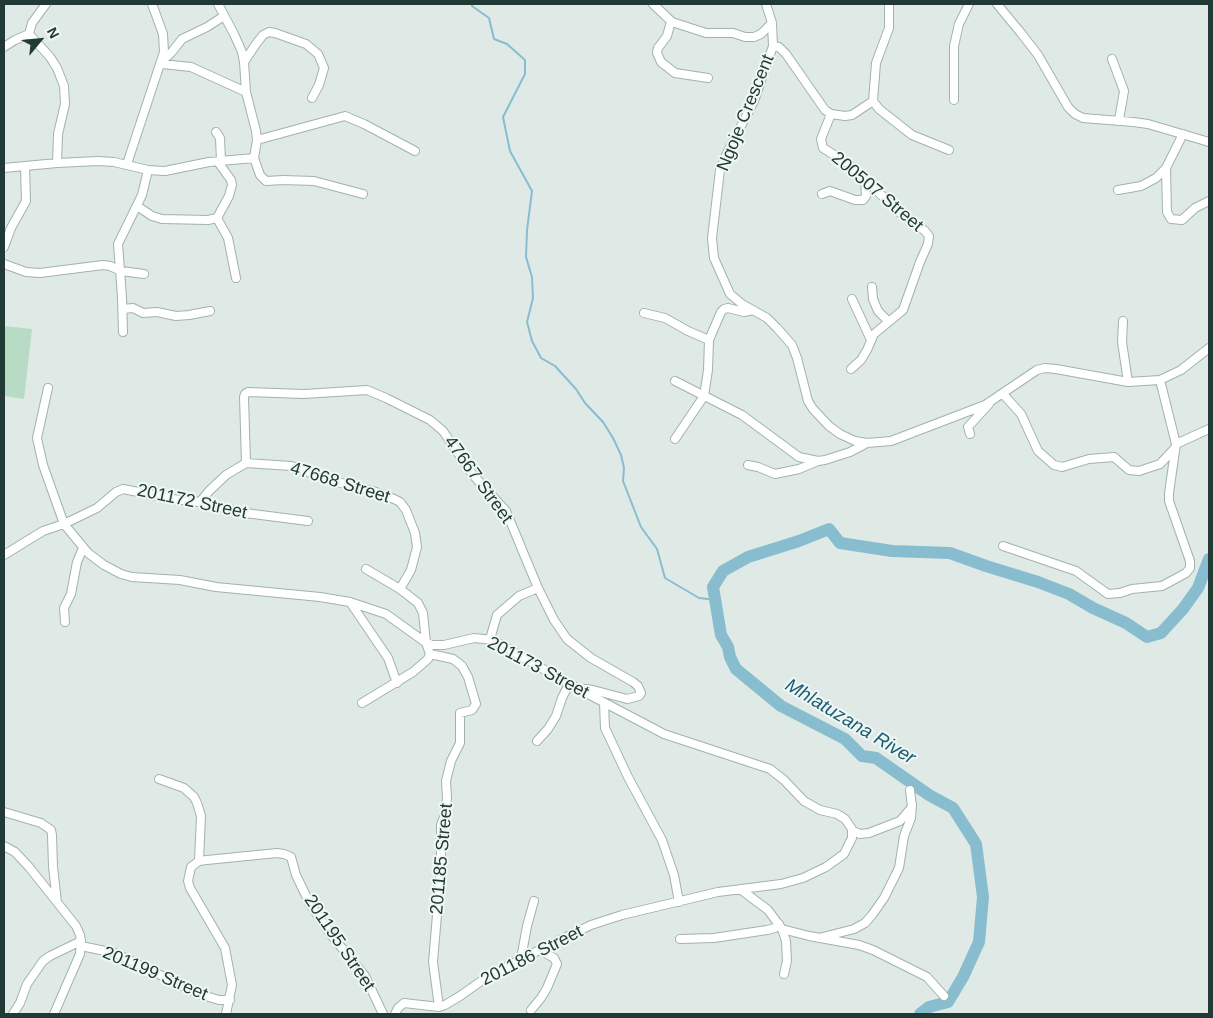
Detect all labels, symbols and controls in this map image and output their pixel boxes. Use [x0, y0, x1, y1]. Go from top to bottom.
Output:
north arrow [15, 15, 65, 65]
text: N [44, 25, 63, 41]
street label: Ngoje Crescent [713, 51, 779, 175]
street label: 200507 Street [827, 147, 927, 237]
street label: 47667 Street [439, 432, 517, 528]
street label: 47668 Street [288, 458, 392, 508]
street label: 201172 Street [135, 480, 249, 524]
street label: 201173 Street [484, 632, 592, 704]
water label: Mhlatuzana River [781, 674, 919, 770]
street label: 201185 Street [426, 802, 458, 916]
street label: 201195 Street [299, 891, 379, 995]
street label: 201186 Street [477, 921, 587, 991]
street label: 201199 Street [99, 942, 211, 1006]

